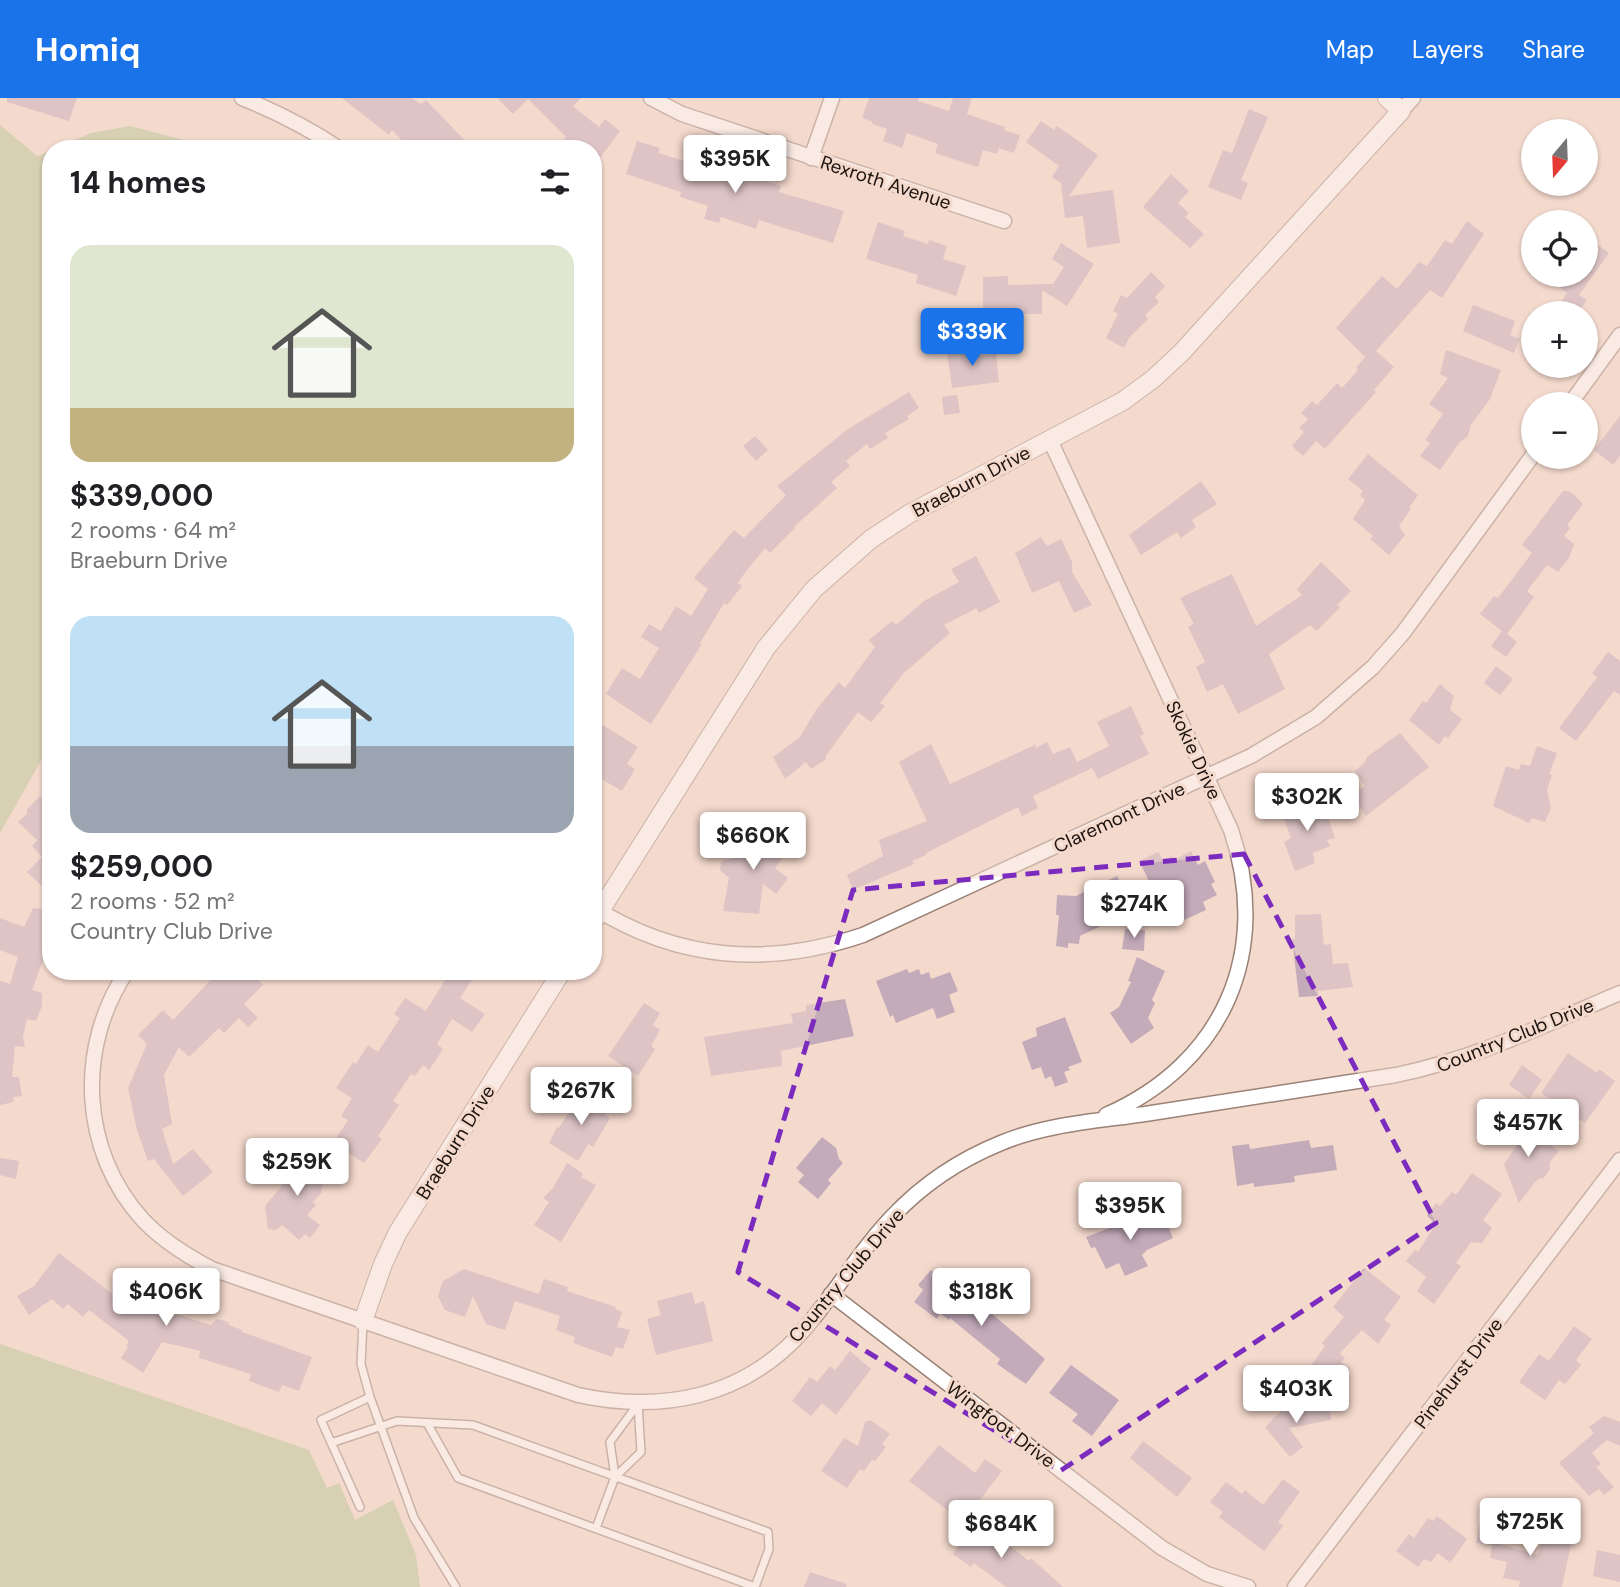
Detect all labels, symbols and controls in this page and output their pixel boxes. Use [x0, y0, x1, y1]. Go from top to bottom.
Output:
text: Homiq [35, 28, 140, 71]
text: Map [1326, 34, 1374, 65]
text: Layers [1412, 34, 1484, 65]
text: Share [1522, 34, 1585, 65]
north arrow [1521, 119, 1598, 196]
map controls [1521, 119, 1598, 469]
pin: $395K [686, 136, 784, 195]
text: $395K [699, 143, 771, 173]
street label: Rexroth Avenue [817, 150, 954, 215]
text: 14 homes [70, 163, 207, 202]
icon: filters [536, 163, 574, 201]
button: locate [1521, 210, 1598, 287]
icon: home [259, 290, 385, 416]
button: + [1521, 301, 1598, 378]
pin: $339K [923, 308, 1021, 368]
text: $339K [937, 316, 1007, 346]
button: − [1521, 392, 1598, 469]
street label: Braeburn Drive [908, 440, 1035, 523]
text: $339,000 [70, 476, 213, 515]
text: 2 rooms · 64 m² [70, 515, 236, 545]
text: Braeburn Drive [70, 545, 228, 575]
icon: home [259, 661, 385, 787]
street label: Skokie Drive [1160, 697, 1227, 804]
pin: $302K [1258, 774, 1356, 833]
street label: Claremont Drive [1049, 776, 1189, 859]
text: $302K [1271, 781, 1343, 811]
pin: $660K [704, 812, 802, 872]
text: $660K [716, 820, 790, 850]
text: $259,000 [70, 847, 213, 886]
pin: $274K [1085, 880, 1183, 940]
text: 2 rooms · 52 m² [70, 886, 235, 916]
text: $274K [1100, 888, 1168, 918]
text: Country Club Drive [70, 916, 273, 946]
street label: Country Club Drive [1433, 993, 1598, 1078]
pin: $267K [532, 1068, 630, 1127]
text: $267K [547, 1075, 615, 1105]
street label: Braeburn Drive [410, 1080, 501, 1204]
pin: $457K [1479, 1100, 1577, 1159]
text: $457K [1493, 1107, 1563, 1137]
pin: $259K [248, 1138, 346, 1198]
text: $259K [262, 1146, 332, 1176]
pin: $395K [1081, 1182, 1179, 1242]
text: $395K [1094, 1190, 1166, 1220]
street label: Country Club Drive [783, 1203, 910, 1348]
pin: $406K [117, 1268, 215, 1328]
pin: $318K [932, 1268, 1030, 1328]
text: $406K [129, 1276, 203, 1306]
text: $318K [948, 1276, 1014, 1306]
street label: Pinehurst Drive [1408, 1313, 1508, 1434]
pin: $403K [1247, 1366, 1345, 1425]
text: $403K [1259, 1373, 1333, 1403]
street label: Wingfoot Drive [941, 1375, 1060, 1474]
pin: $725K [1481, 1498, 1579, 1558]
pin: $684K [952, 1500, 1050, 1560]
text: $725K [1496, 1506, 1564, 1536]
text: $684K [964, 1508, 1038, 1538]

